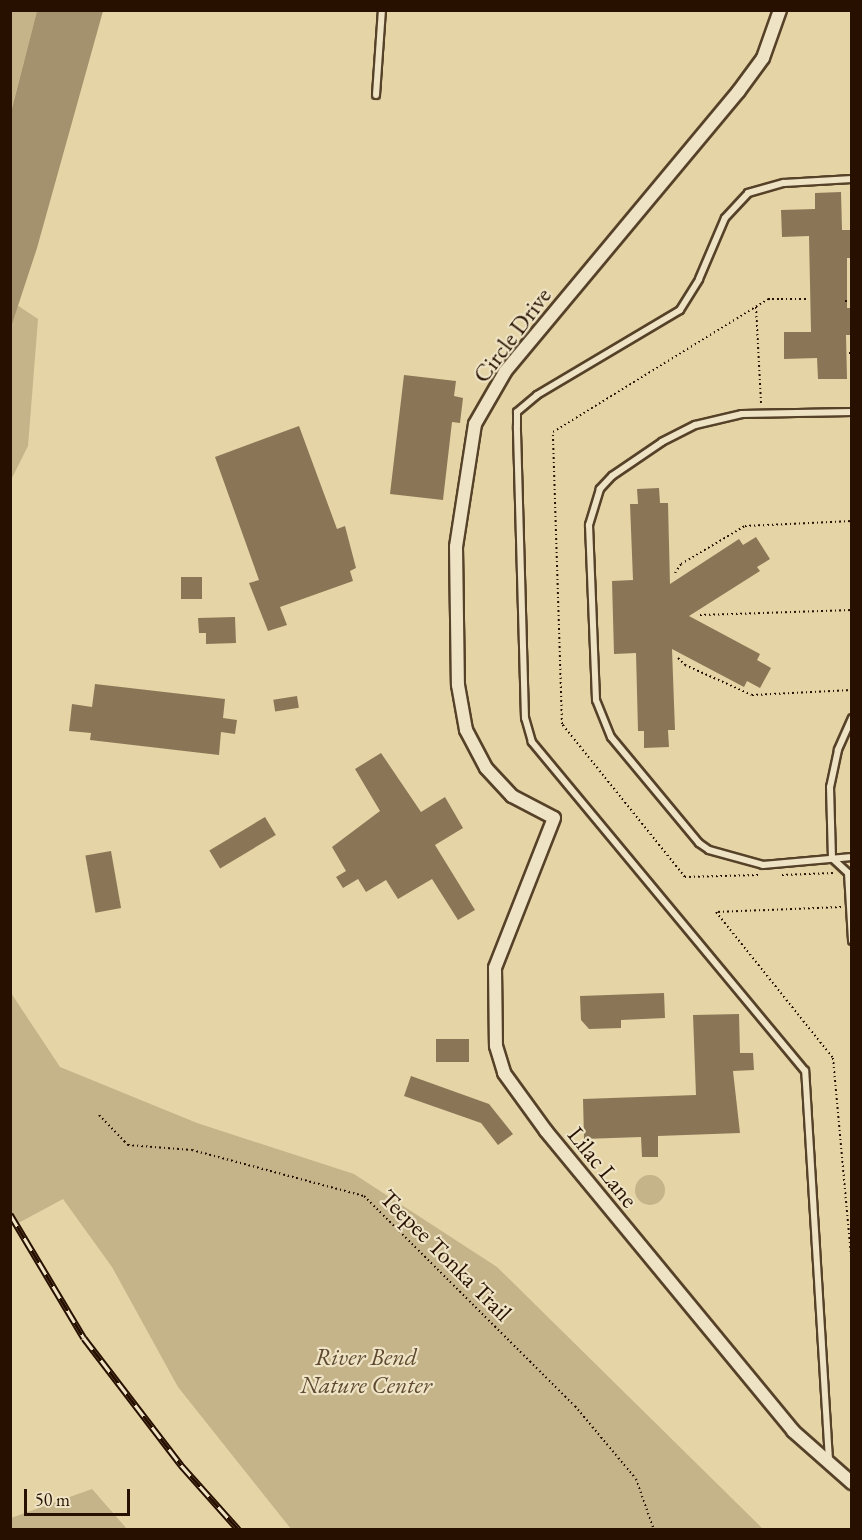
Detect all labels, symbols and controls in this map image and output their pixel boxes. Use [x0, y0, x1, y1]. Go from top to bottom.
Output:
street label: Circle Drive [467, 282, 557, 388]
street label: Lilac Lane [562, 1121, 644, 1213]
street label: Teepee Tonka Trail [374, 1183, 518, 1327]
park label: River Bend Nature Center [300, 1343, 432, 1399]
scale bar [27, 1477, 134, 1515]
text: 50 m [35, 1488, 70, 1511]

